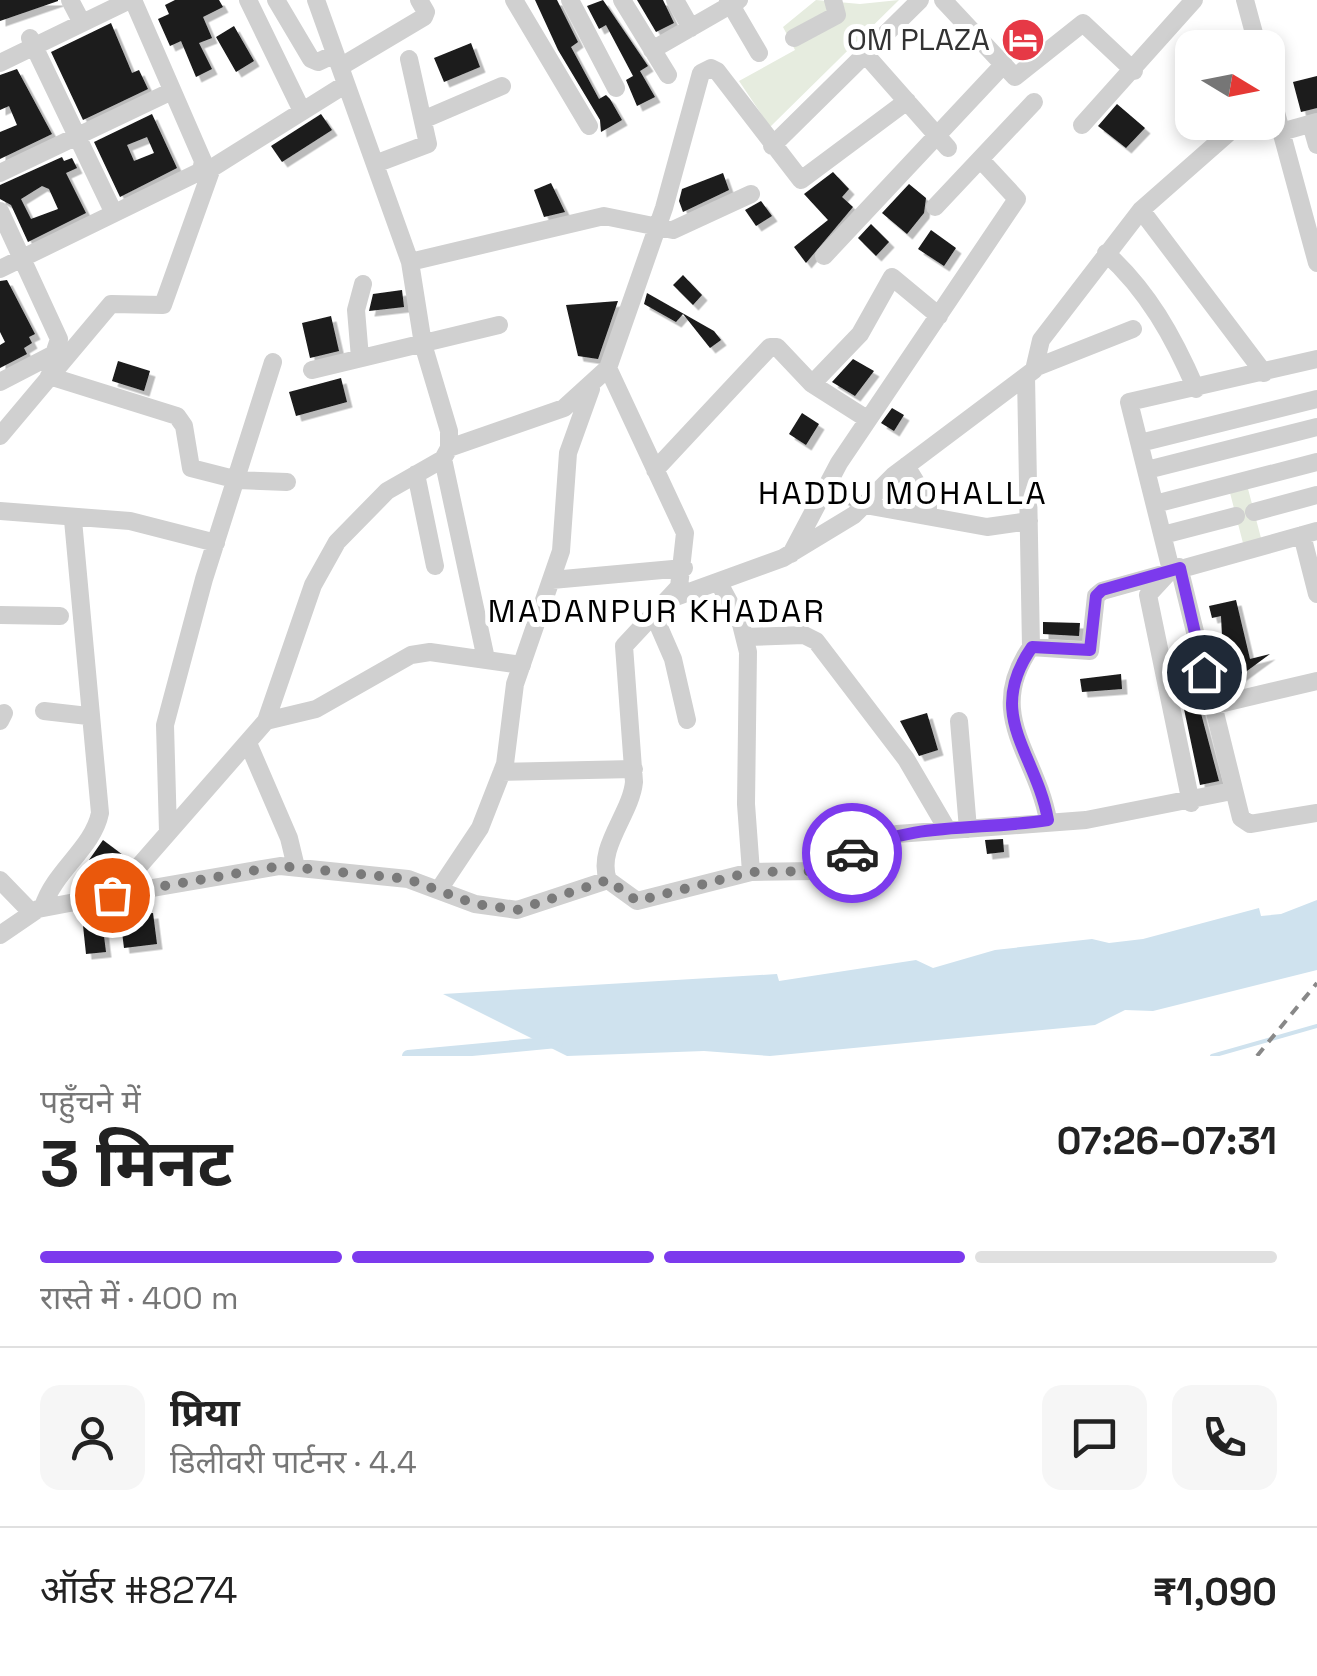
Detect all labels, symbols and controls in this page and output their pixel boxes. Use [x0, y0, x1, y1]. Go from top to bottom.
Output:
hotel icon: OM PLAZA [1000, 17, 1046, 63]
place label: OM PLAZA [847, 20, 990, 59]
north arrow [1175, 30, 1285, 140]
map controls [1175, 30, 1285, 140]
district label: HADDU MOHALLA [758, 473, 1048, 513]
district label: MADANPUR KHADAR [488, 591, 826, 631]
pin [1162, 630, 1247, 715]
icon: home [1177, 645, 1232, 700]
courier [802, 803, 902, 903]
icon: car [825, 826, 880, 881]
pin [70, 853, 155, 938]
icon: bag [85, 868, 140, 923]
text: पहुँचने में [40, 1082, 141, 1122]
text: 07:26–07:31 [1057, 1117, 1277, 1165]
text: 3 मिनट [40, 1122, 232, 1205]
text: रास्ते में · 400 m [40, 1278, 239, 1318]
button: person [40, 1385, 145, 1490]
button: chat [1042, 1385, 1147, 1490]
button: phone [1172, 1385, 1277, 1490]
text: प्रिया [170, 1389, 240, 1437]
text: डिलीवरी पार्टनर · 4.4 [170, 1442, 417, 1482]
text: ऑर्डर #8274 [40, 1566, 238, 1614]
text: ₹1,090 [1153, 1568, 1277, 1616]

